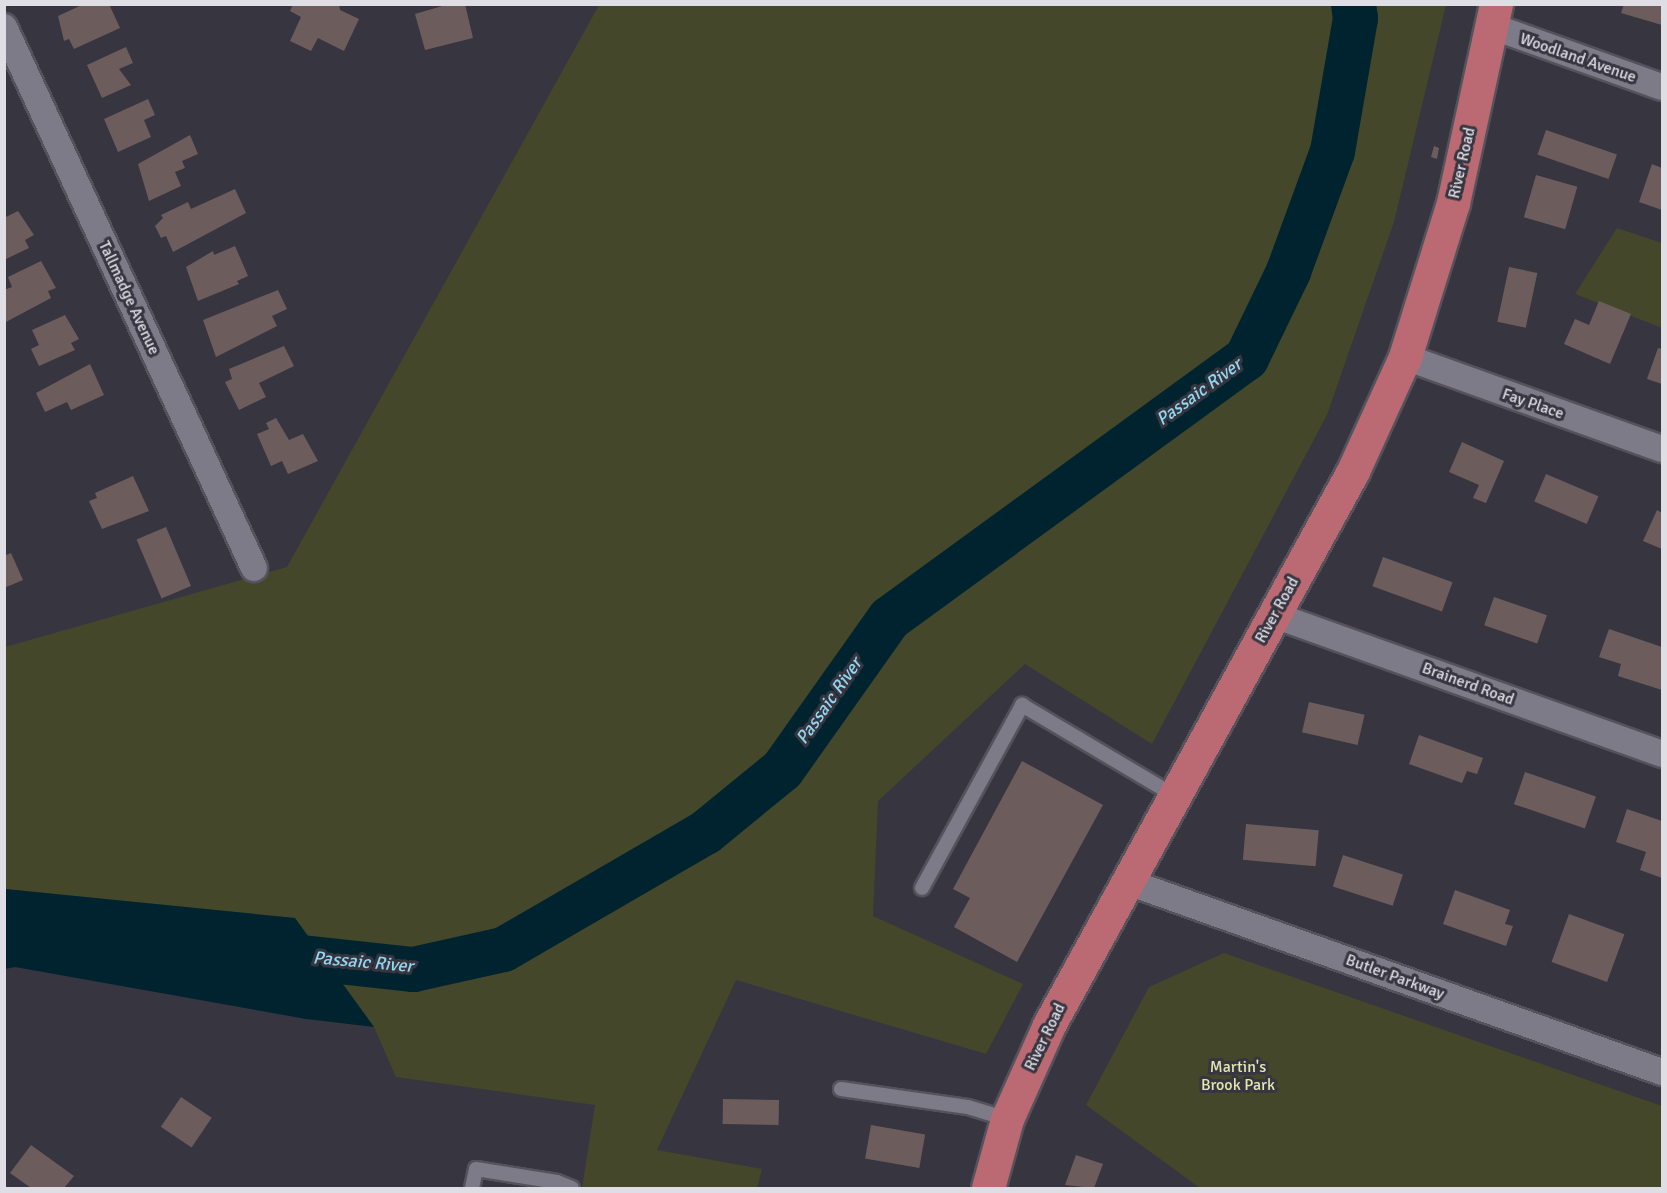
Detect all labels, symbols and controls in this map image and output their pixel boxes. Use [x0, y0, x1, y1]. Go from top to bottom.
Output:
street label: Woodland Avenue [1517, 29, 1639, 87]
street label: River Road [1444, 126, 1480, 200]
street label: Tallmadge Avenue [94, 238, 164, 358]
water label: Passaic River [1152, 354, 1246, 430]
street label: Fay Place [1500, 385, 1566, 423]
street label: River Road [1251, 574, 1303, 646]
water label: Passaic River [791, 654, 867, 748]
street label: Brainerd Road [1419, 658, 1517, 710]
water label: Passaic River [312, 947, 414, 977]
street label: Butler Parkway [1343, 950, 1447, 1004]
street label: River Road [1020, 1000, 1070, 1074]
park label: Martin's Brook Park [1201, 1057, 1275, 1095]

